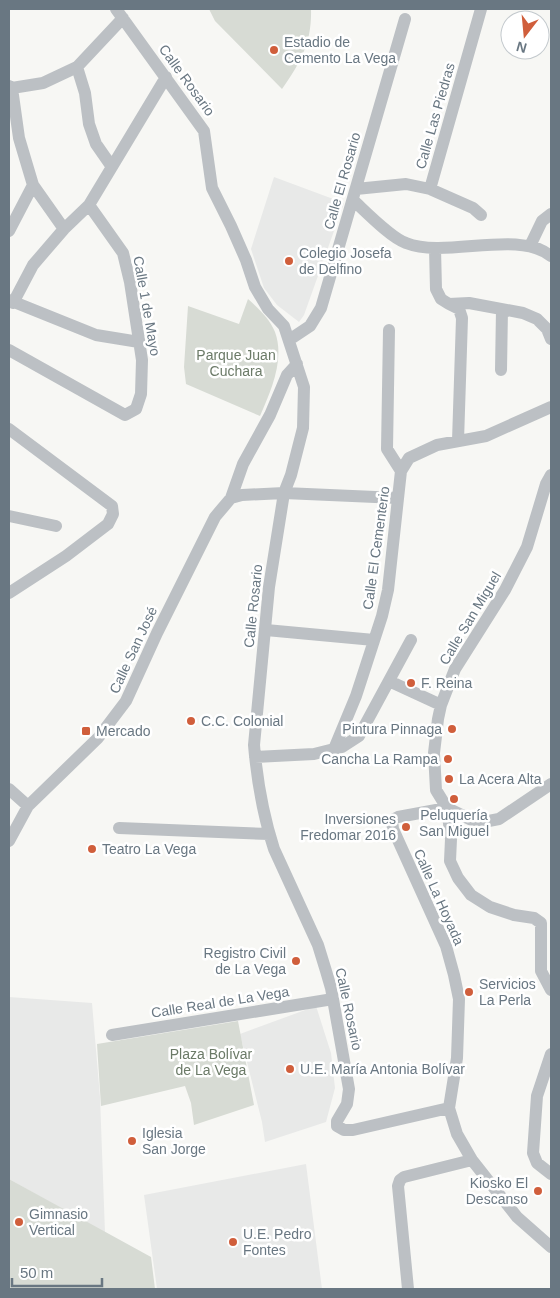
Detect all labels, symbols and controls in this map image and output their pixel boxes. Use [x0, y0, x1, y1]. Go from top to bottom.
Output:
north arrow [500, 10, 550, 60]
place label: Estadio de Cemento La Vega [284, 34, 396, 66]
text: N [514, 38, 528, 57]
street label: Calle Rosario [156, 41, 218, 119]
marker: Estadio de Cemento La Vega [268, 44, 280, 56]
street label: Calle Las Piedras [412, 61, 458, 171]
street label: Calle El Rosario [320, 130, 364, 231]
place label: Colegio Josefa de Delfino [299, 245, 392, 277]
street label: Calle 1 de Mayo [130, 255, 164, 357]
marker: Colegio Josefa de Delfino [283, 255, 295, 267]
park label: Parque Juan Cuchara [196, 347, 276, 379]
street label: Calle El Cementerio [359, 485, 393, 611]
street label: Calle Rosario [241, 563, 265, 649]
street label: Calle San Miguel [436, 569, 504, 667]
street label: Calle San José [106, 604, 160, 696]
place label: F. Reina [421, 675, 473, 691]
marker: F. Reina [405, 677, 417, 689]
place label: C.C. Colonial [201, 713, 283, 729]
marker: C.C. Colonial [185, 715, 197, 727]
place label: Pintura Pinnaga [342, 721, 442, 737]
place label: Mercado [96, 723, 151, 739]
marker: Pintura Pinnaga [446, 723, 458, 735]
marker: Mercado [80, 725, 92, 737]
place label: Cancha La Rampa [321, 751, 438, 767]
marker: Cancha La Rampa [442, 753, 454, 765]
place label: La Acera Alta [459, 771, 542, 787]
marker: La Acera Alta [443, 773, 455, 785]
marker: Peluquería San Miguel [448, 793, 460, 805]
place label: Peluquería San Miguel [419, 807, 489, 839]
place label: Inversiones Fredomar 2016 [300, 811, 396, 843]
marker: Inversiones Fredomar 2016 [400, 821, 412, 833]
place label: Teatro La Vega [102, 841, 196, 857]
marker: Teatro La Vega [86, 843, 98, 855]
street label: Calle La Hoyada [411, 846, 467, 948]
place label: Registro Civil de La Vega [204, 945, 286, 977]
marker: Registro Civil de La Vega [290, 955, 302, 967]
street label: Calle Rosario [332, 966, 366, 1052]
place label: Servicios La Perla [479, 976, 536, 1008]
street label: Calle Real de La Vega [150, 983, 290, 1021]
marker: Servicios La Perla [463, 986, 475, 998]
park label: Plaza Bolívar de La Vega [170, 1046, 253, 1078]
place label: U.E. María Antonia Bolívar [300, 1061, 465, 1077]
marker: U.E. María Antonia Bolívar [284, 1063, 296, 1075]
place label: Iglesia San Jorge [142, 1125, 206, 1157]
marker: Iglesia San Jorge [126, 1135, 138, 1147]
place label: Kiosko El Descanso [466, 1175, 528, 1207]
marker: Kiosko El Descanso [532, 1185, 544, 1197]
place label: Gimnasio Vertical [29, 1206, 88, 1238]
marker: Gimnasio Vertical [13, 1216, 25, 1228]
place label: U.E. Pedro Fontes [243, 1226, 312, 1258]
marker: U.E. Pedro Fontes [227, 1236, 239, 1248]
scale bar [12, 1256, 102, 1288]
text: 50 m [20, 1264, 53, 1281]

